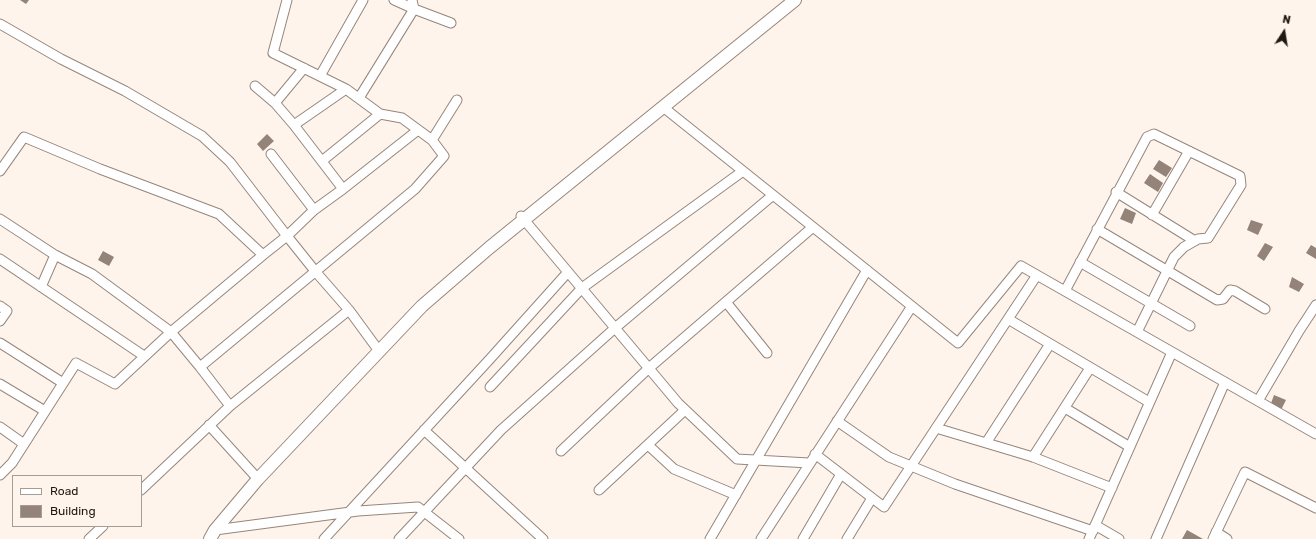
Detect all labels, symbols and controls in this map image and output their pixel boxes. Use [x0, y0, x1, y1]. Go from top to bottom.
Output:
north arrow [1264, 12, 1304, 52]
text: N [1281, 13, 1292, 27]
legend [12, 475, 142, 527]
text: Road [50, 484, 78, 498]
text: Building [50, 504, 96, 518]

